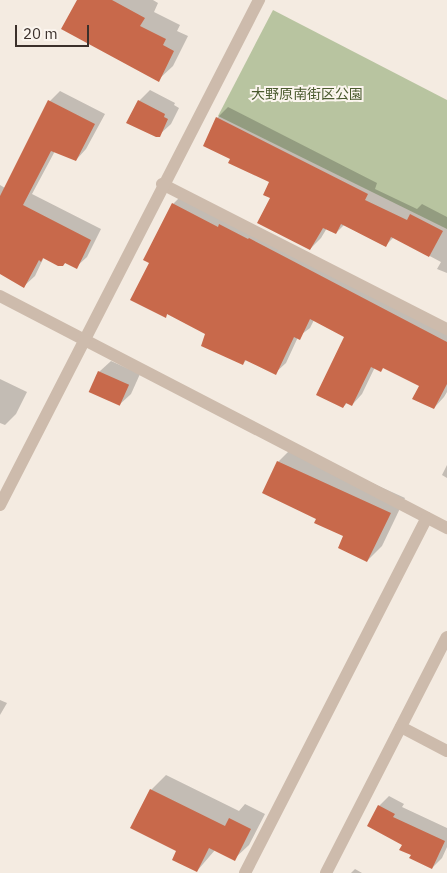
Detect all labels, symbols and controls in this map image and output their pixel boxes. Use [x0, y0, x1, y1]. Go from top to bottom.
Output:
scale bar [18, 15, 91, 47]
text: 20 m [23, 24, 58, 43]
park label: 大野原南街区公園 [251, 86, 363, 102]

